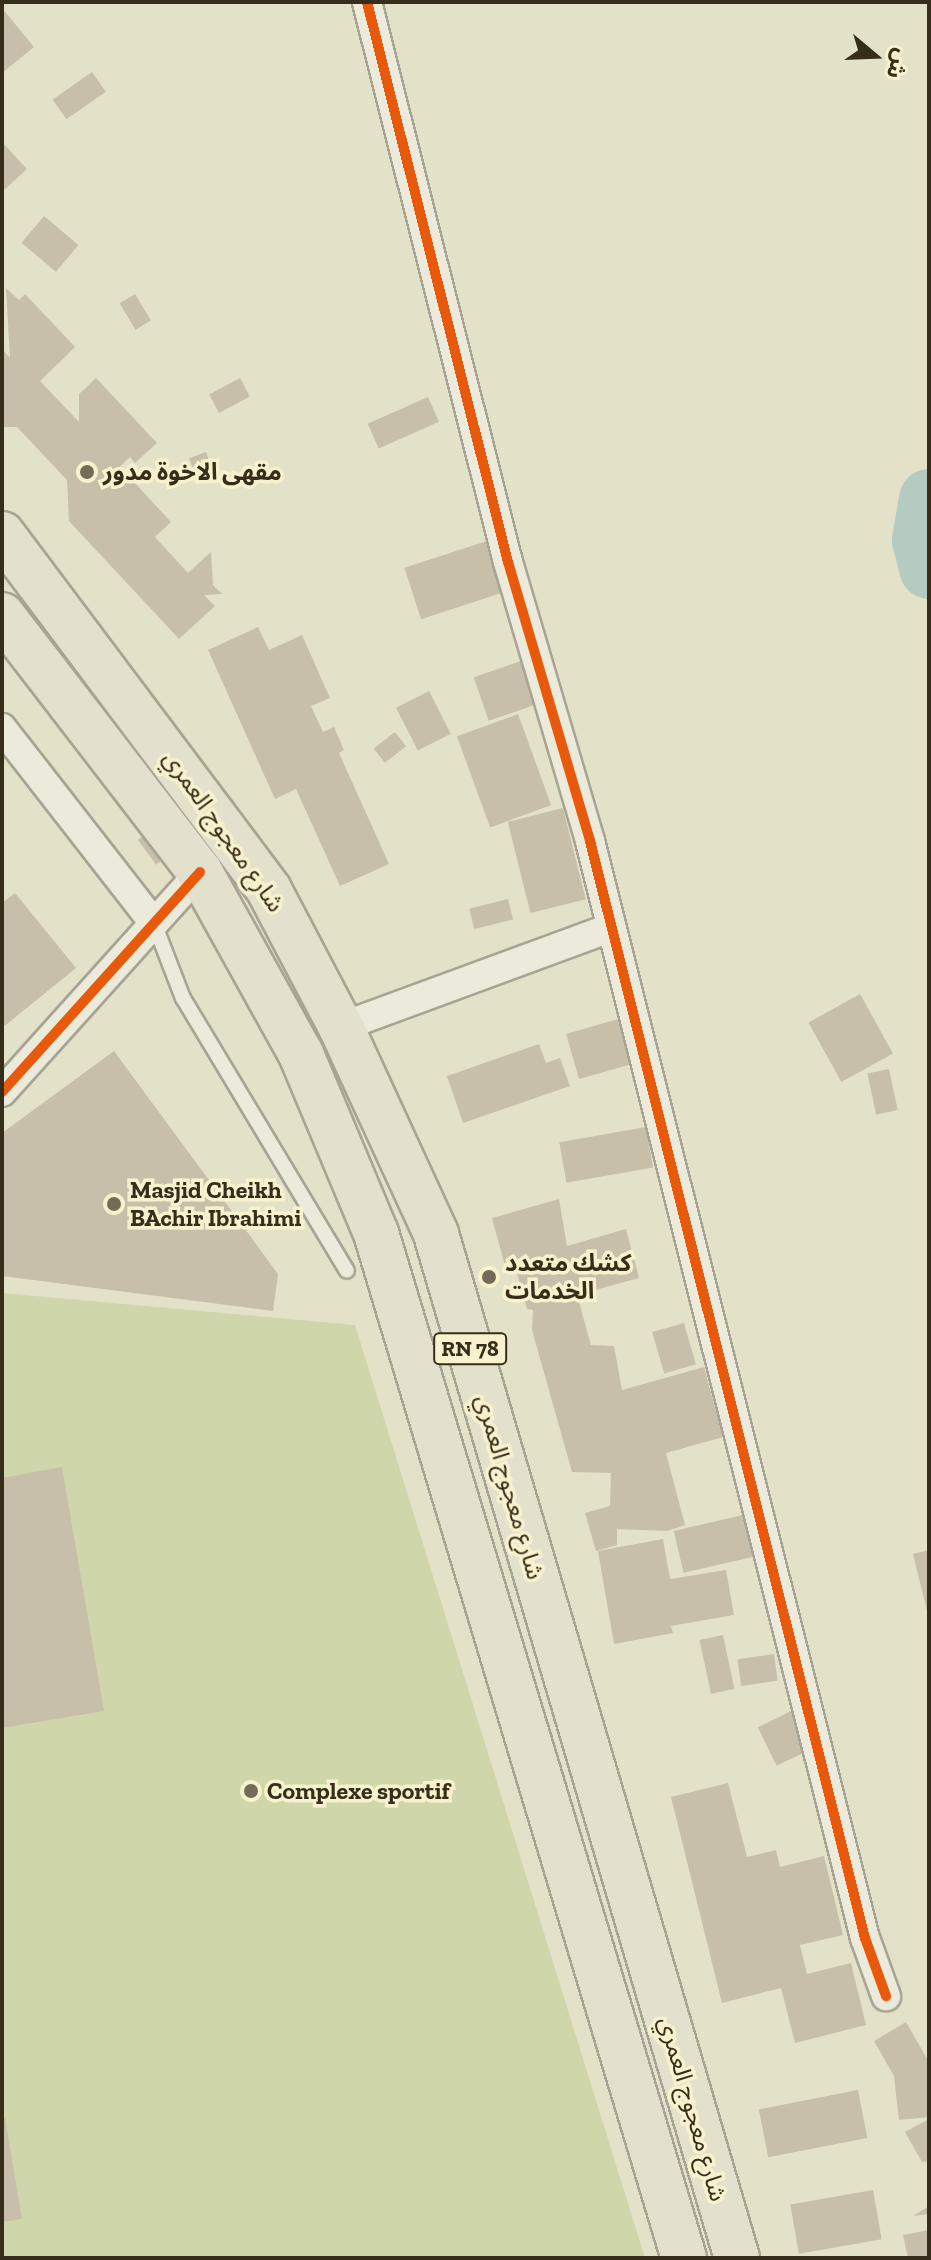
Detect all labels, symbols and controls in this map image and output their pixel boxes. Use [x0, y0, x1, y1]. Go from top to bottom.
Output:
north arrow [835, 16, 915, 96]
text: ش [880, 45, 916, 83]
place label: مقهى الاخوة مدور [103, 458, 282, 486]
marker: مقهى الاخوة مدور [78, 463, 96, 481]
street label: شارع معجوج العمري [157, 745, 291, 917]
place label: Masjid Cheikh BAchir Ibrahimi [130, 1176, 302, 1232]
marker: Masjid Cheikh BAchir Ibrahimi [105, 1195, 123, 1213]
place label: كشك متعدد الخدمات [505, 1249, 631, 1305]
marker: كشك متعدد الخدمات [480, 1268, 498, 1286]
road number: RN 78 [432, 1331, 508, 1367]
street label: شارع معجوج العمري [470, 1391, 550, 1583]
place label: Complexe sportif [267, 1777, 450, 1805]
marker: Complexe sportif [242, 1782, 260, 1800]
street label: شارع معجوج العمري [653, 2013, 733, 2205]

